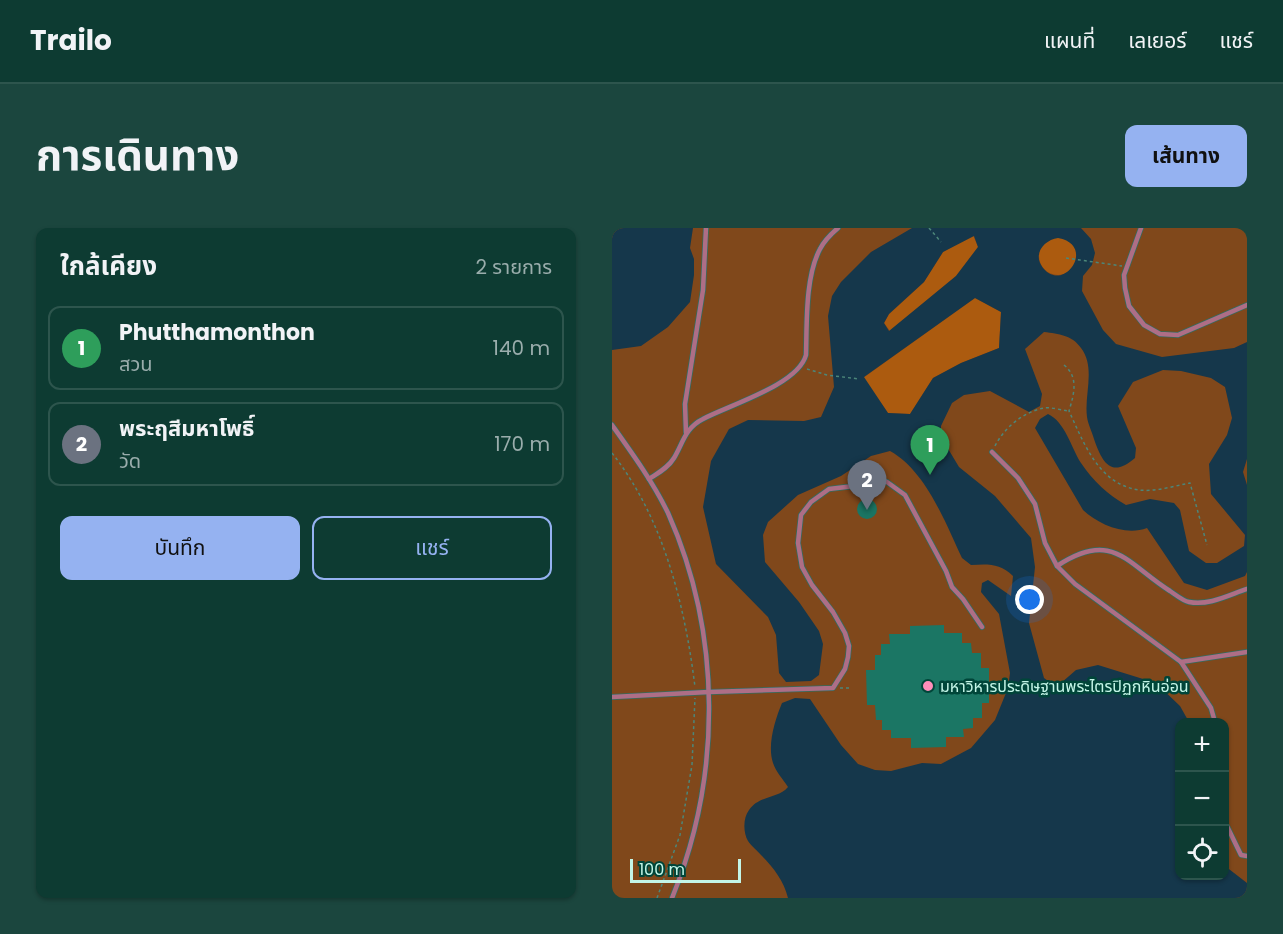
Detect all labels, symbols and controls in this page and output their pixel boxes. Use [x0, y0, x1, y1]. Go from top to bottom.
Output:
text: Trailo [30, 21, 112, 60]
text: แผนที่ [1044, 26, 1095, 55]
text: เลเยอร์ [1128, 26, 1187, 55]
text: แชร์ [1220, 26, 1253, 55]
button: เส้นทาง [1125, 125, 1247, 187]
text: การเดินทาง [36, 126, 239, 185]
text: ใกล้เคียง [60, 248, 157, 284]
text: 2 รายการ [476, 253, 552, 281]
text: Phutthamonthon [119, 317, 315, 348]
text: 1 [78, 334, 85, 362]
text: 140 m [493, 334, 550, 362]
text: สวน [119, 350, 153, 378]
text: พระฤสีมหาโพธิ์ [119, 413, 254, 444]
pin: 1 [910, 426, 950, 475]
text: 2 [76, 430, 87, 458]
text: 170 m [494, 430, 550, 458]
text: วัด [119, 447, 141, 475]
pin: 2 [848, 460, 886, 510]
button: บันทึก [60, 516, 300, 580]
button: แชร์ [312, 516, 552, 580]
your location [1015, 585, 1044, 614]
place label: มหาวิหารประดิษฐานพระไตรปิฏกหินอ่อน [940, 675, 1189, 698]
marker: มหาวิหารประดิษฐานพระไตรปิฏกหินอ่อน [921, 679, 935, 693]
map controls [1175, 718, 1229, 880]
button: + [1175, 718, 1229, 772]
button: − [1175, 772, 1229, 826]
button: locate [1175, 826, 1229, 880]
scale bar [630, 856, 741, 884]
text: 100 m [639, 858, 685, 881]

